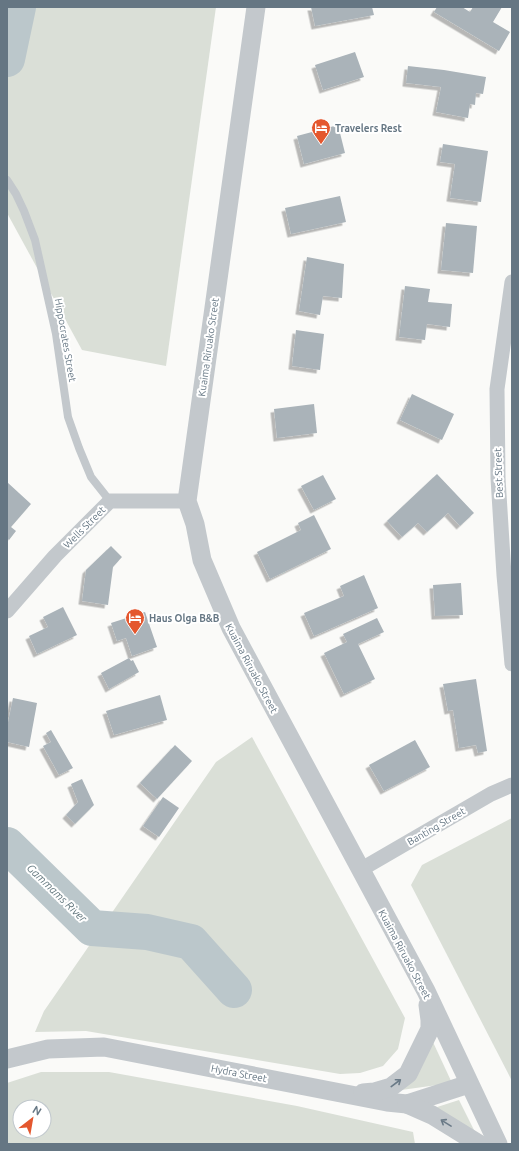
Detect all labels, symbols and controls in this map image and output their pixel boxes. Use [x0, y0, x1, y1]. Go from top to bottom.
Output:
hotel icon: Travelers Rest [310, 117, 332, 145]
place label: Travelers Rest [335, 123, 403, 134]
street label: Kuaima Riruako Street [196, 297, 221, 397]
street label: Hippocrates Street [53, 298, 78, 383]
street label: Best Street [492, 448, 505, 498]
street label: Wells Street [61, 504, 108, 550]
hotel icon: Haus Olga B&B [124, 607, 146, 635]
place label: Haus Olga B&B [149, 613, 220, 624]
street label: Kuaima Riruako Street [223, 622, 280, 715]
street label: Banting Street [405, 805, 467, 848]
water label: Gammams River [25, 862, 90, 925]
street label: Kuaima Riruako Street [376, 908, 433, 1001]
street label: Hydra Street [210, 1063, 268, 1084]
one-way arrow [391, 1079, 402, 1087]
north arrow [12, 1099, 52, 1139]
text: N [31, 1103, 44, 1118]
one-way arrow [440, 1119, 452, 1127]

